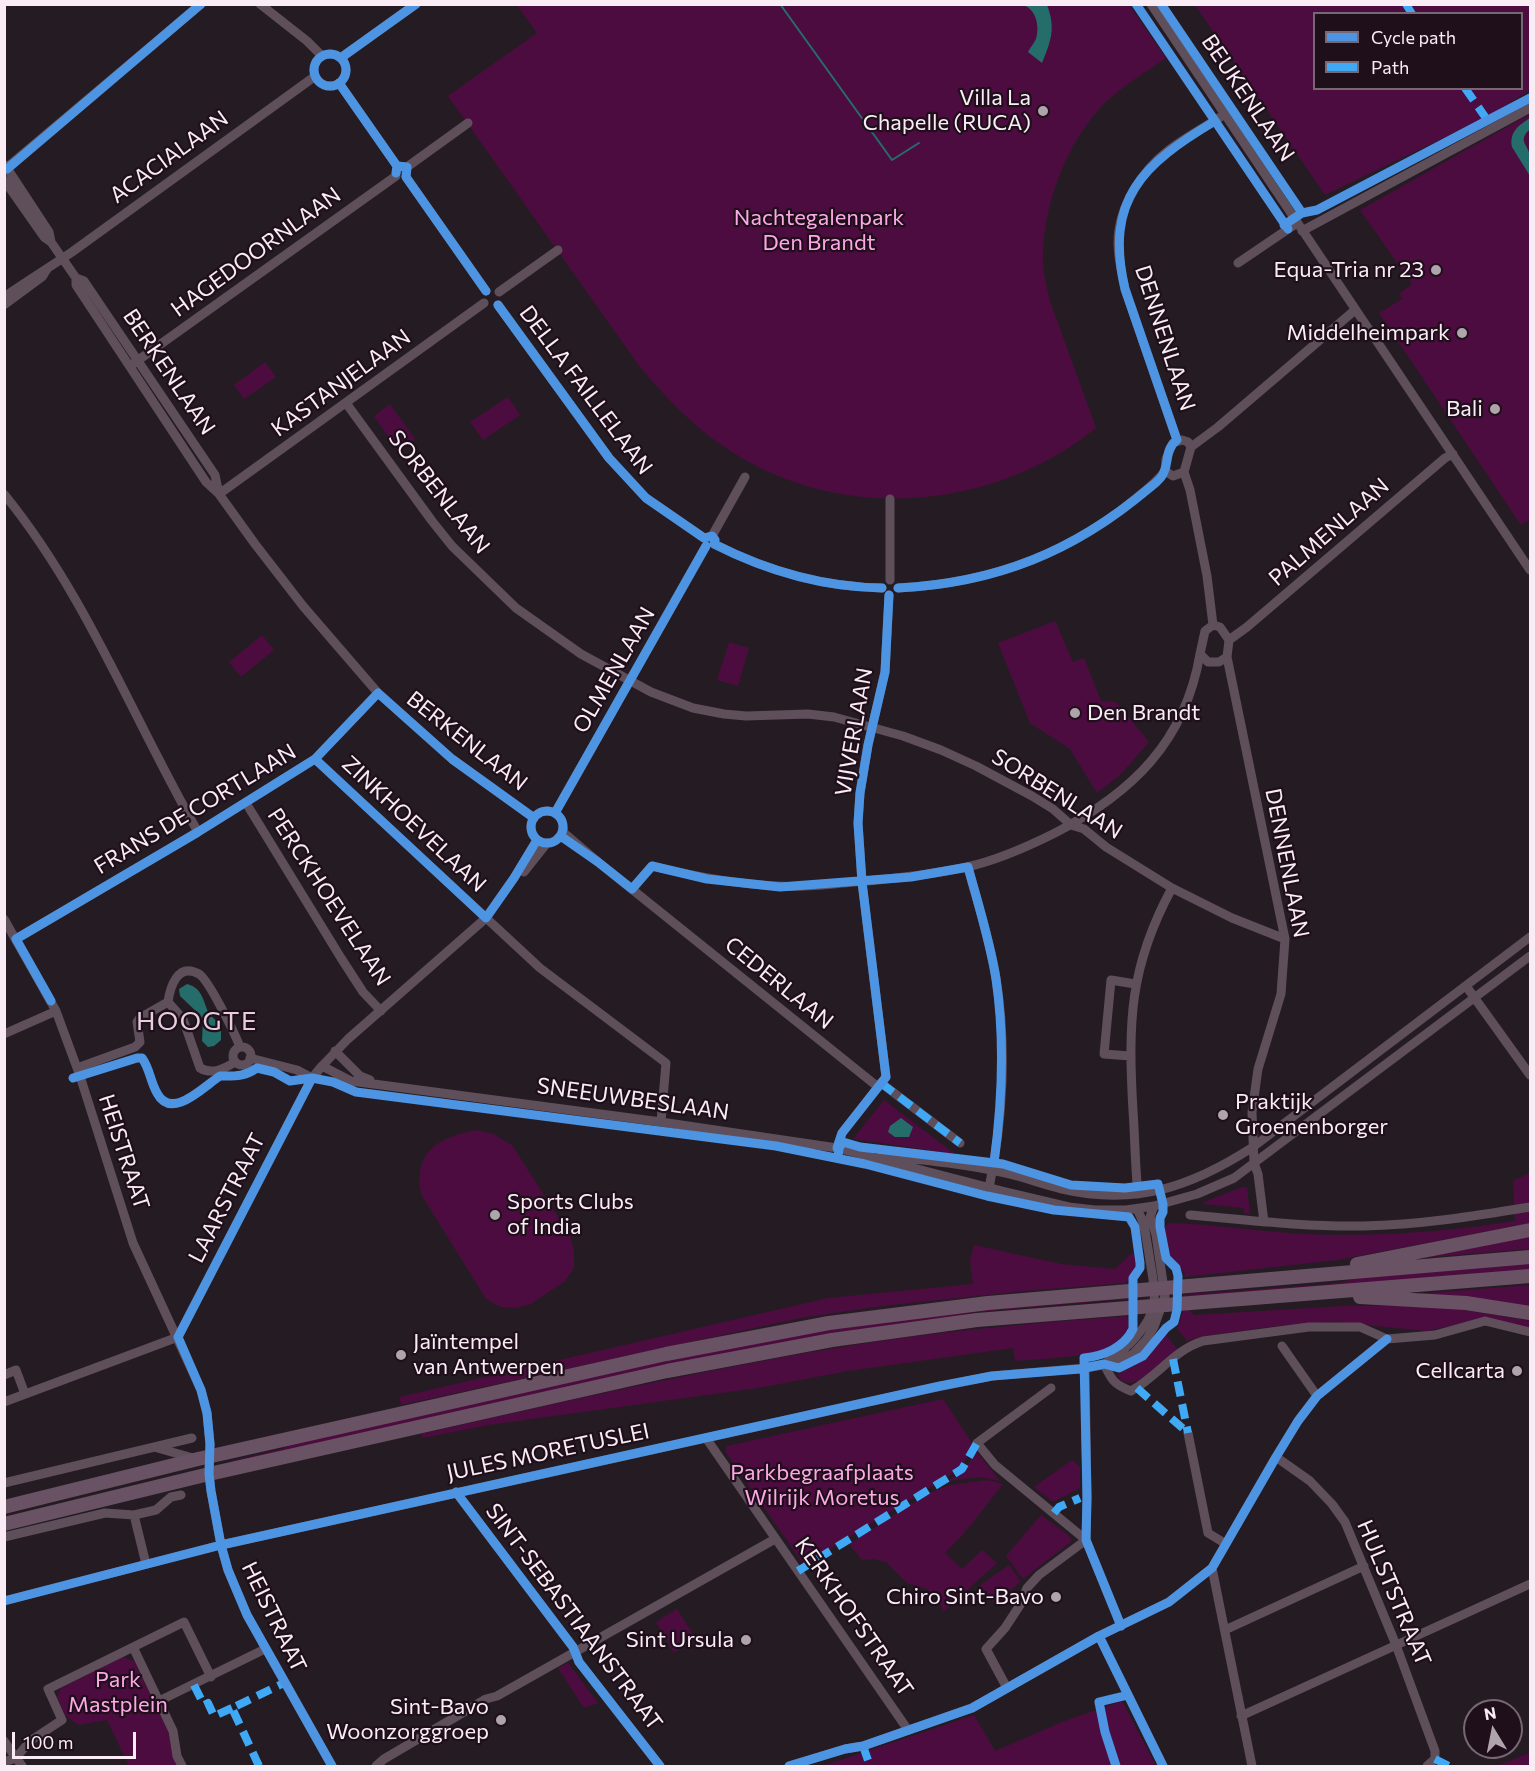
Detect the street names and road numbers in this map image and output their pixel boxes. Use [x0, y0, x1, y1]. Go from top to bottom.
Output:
street label: BEUKENLAAN [1196, 30, 1300, 166]
street label: ACACIALAAN [105, 105, 233, 209]
street label: HAGEDOORNLAAN [166, 182, 346, 322]
street label: DENNENLAAN [1129, 262, 1201, 414]
street label: DELLA FAILLELAAN [514, 300, 658, 480]
street label: BERKENLAAN [117, 304, 221, 440]
street label: KASTANJELAAN [266, 324, 416, 442]
street label: SORBENLAAN [383, 425, 495, 559]
street label: PALMENLAAN [1263, 473, 1395, 591]
street label: OLMENLAAN [567, 602, 661, 738]
street label: VIJVERLAAN [830, 666, 878, 798]
street label: BERKENLAAN [401, 686, 533, 796]
street label: FRANS DE CORTLAAN [89, 738, 301, 880]
street label: SORBENLAAN [987, 743, 1127, 845]
street label: ZINKHOEVELAAN [336, 750, 492, 898]
street label: DENNENLAAN [1260, 786, 1314, 940]
street label: PERCKHOEVELAAN [262, 803, 396, 991]
street label: CEDERLAAN [720, 931, 838, 1035]
street label: SNEEUWBESLAAN [535, 1072, 731, 1126]
street label: HEISTRAAT [93, 1091, 155, 1213]
street label: LAARSTRAAT [183, 1129, 271, 1267]
street label: JULES MORETUSLEI [444, 1418, 652, 1486]
street label: SINT-SEBASTIAANSTRAAT [480, 1498, 668, 1736]
street label: HULSTSTRAAT [1351, 1516, 1437, 1670]
street label: KERKHOFSTRAAT [789, 1532, 919, 1702]
street label: HEISTRAAT [236, 1557, 312, 1677]

